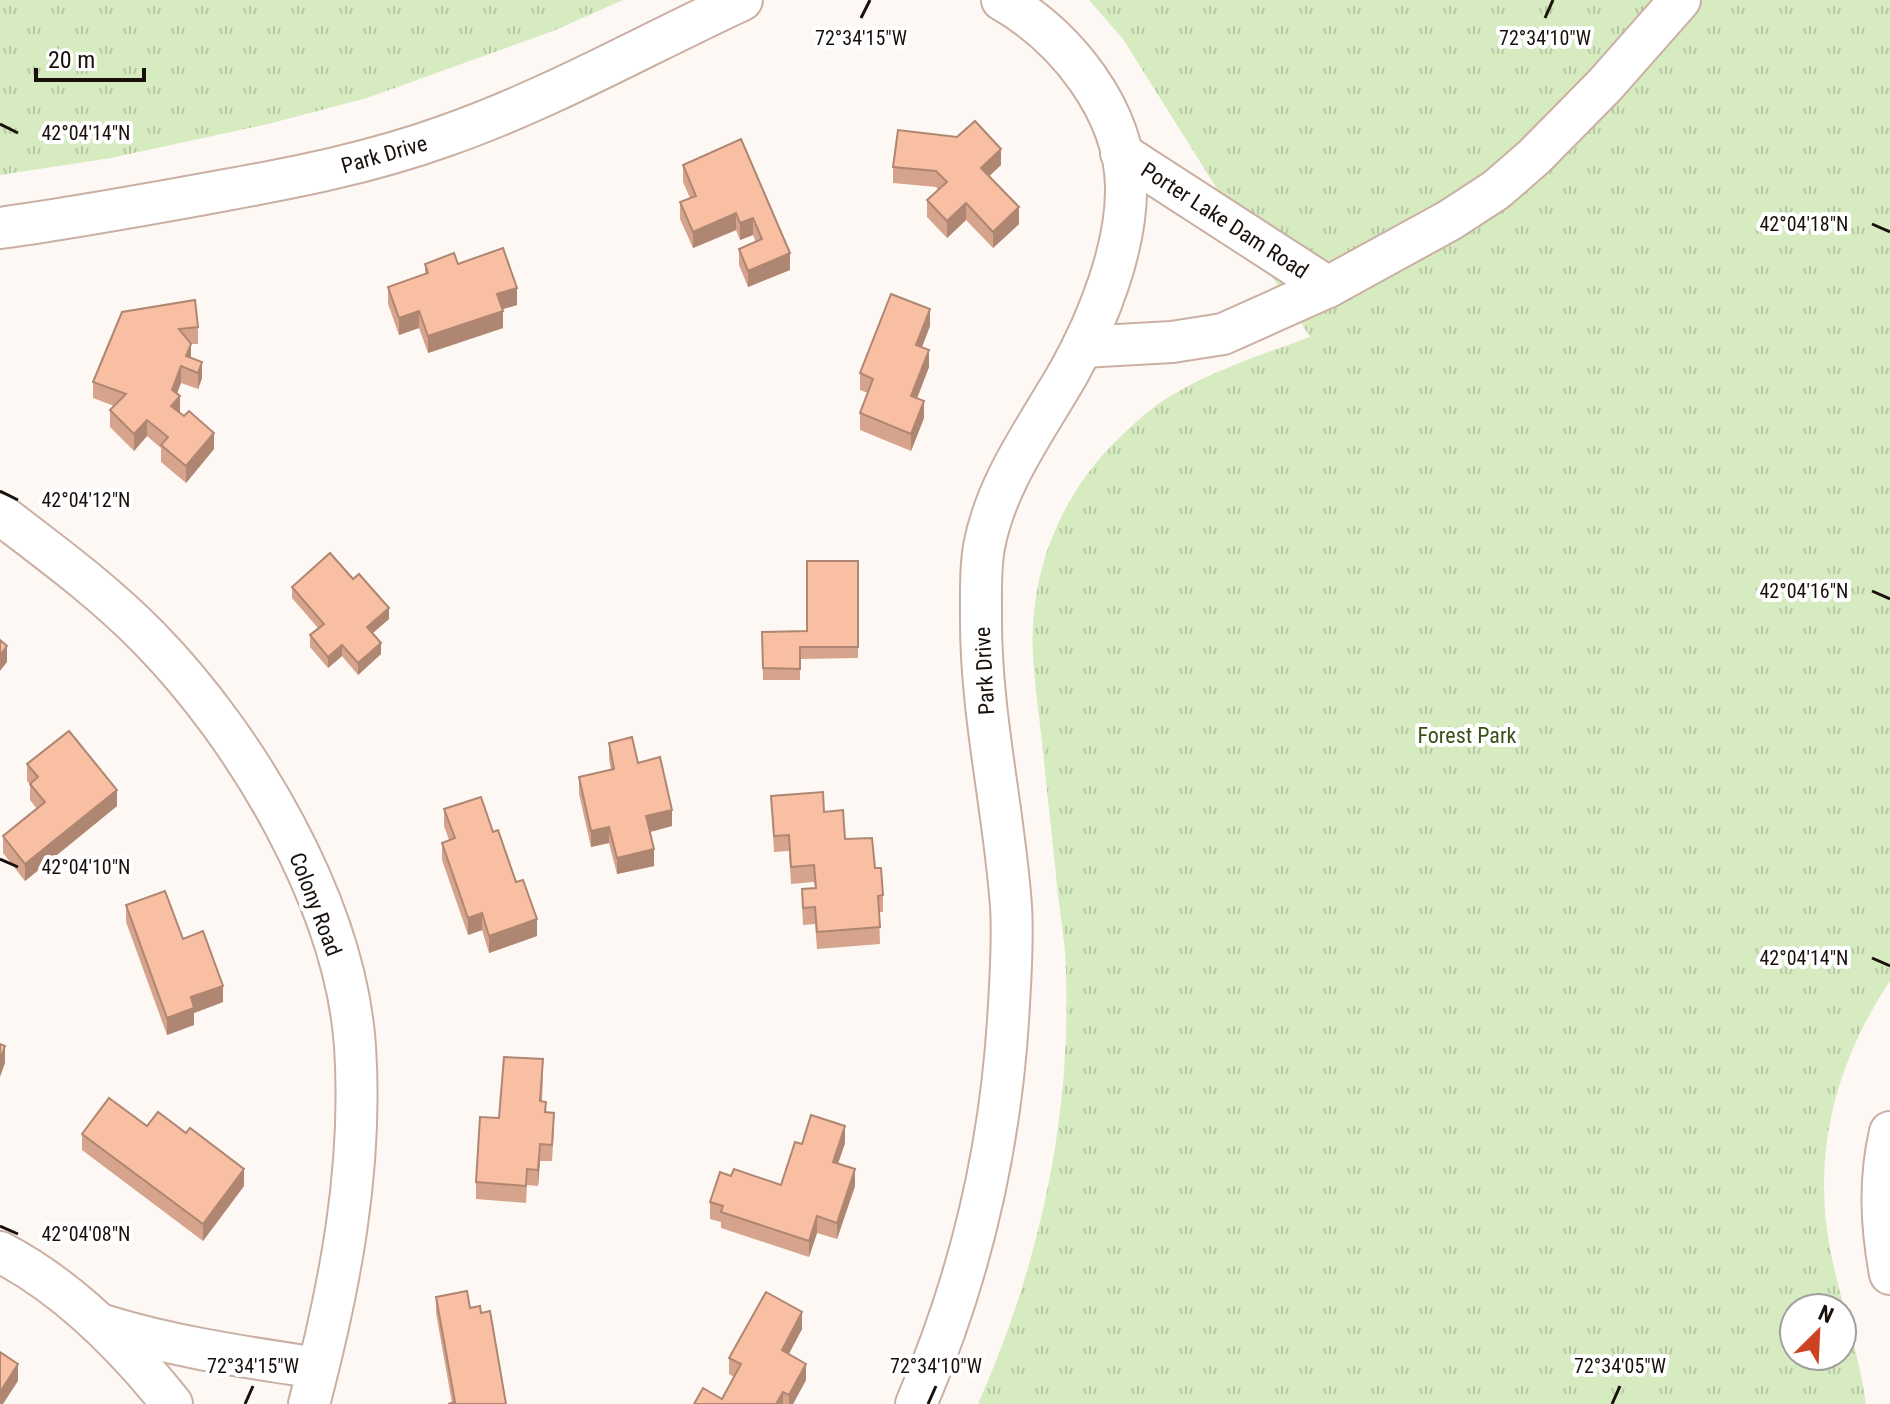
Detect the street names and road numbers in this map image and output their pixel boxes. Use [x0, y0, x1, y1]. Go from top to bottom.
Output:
street label: Park Drive [338, 130, 430, 179]
street label: Porter Lake Dam Road [1137, 157, 1313, 284]
street label: Park Drive [970, 626, 999, 716]
street label: Colony Road [284, 849, 347, 959]

